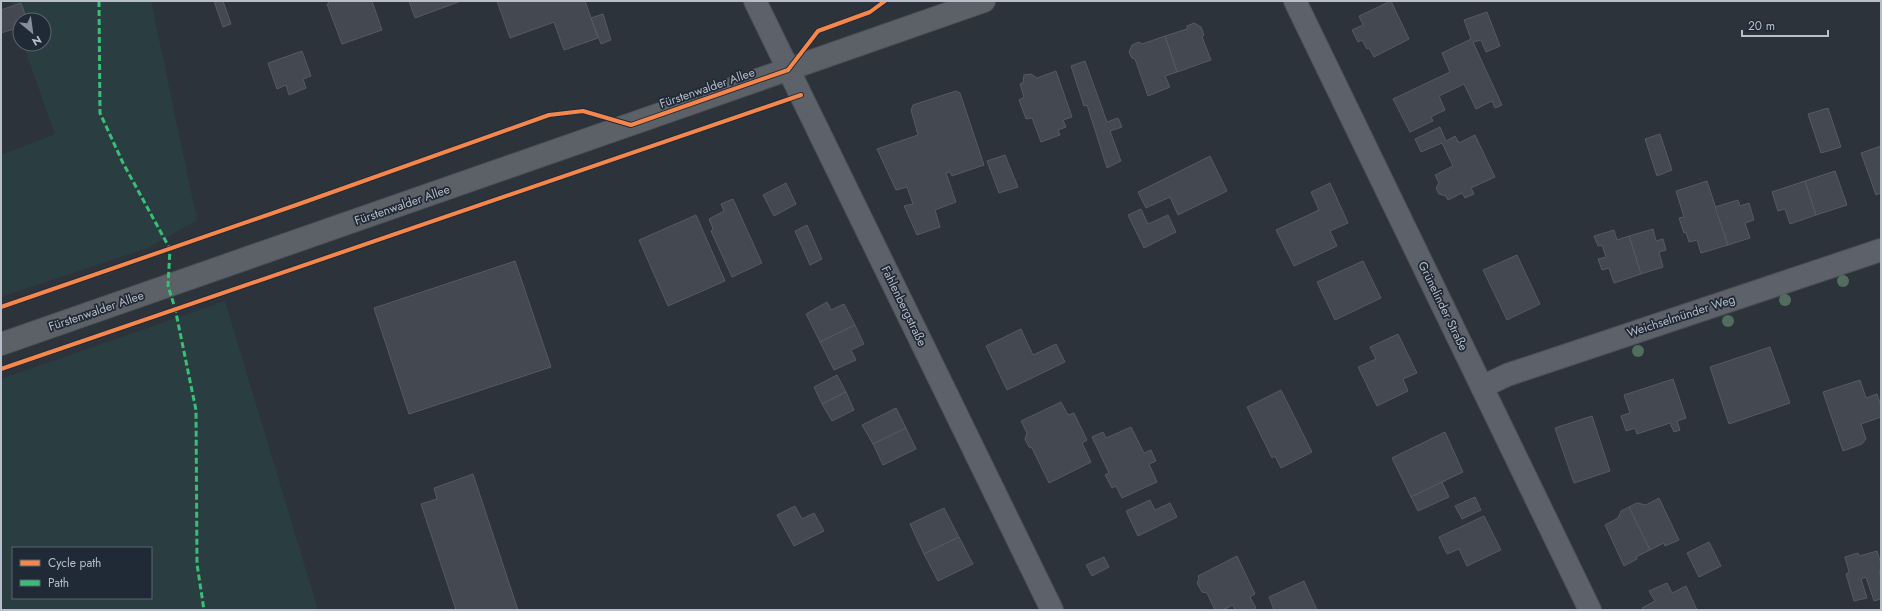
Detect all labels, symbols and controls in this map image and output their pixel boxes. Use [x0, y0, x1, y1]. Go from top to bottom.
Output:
north arrow [12, 12, 52, 52]
scale bar [1742, 12, 1828, 38]
text: 20 m [1748, 17, 1775, 35]
text: N [29, 32, 45, 50]
street label: Fürstenwalder Allee [657, 63, 757, 113]
street label: Fürstenwalder Allee [352, 180, 452, 230]
street label: Grünelinder Straße [1414, 258, 1472, 354]
street label: Fahlenbergstraße [877, 263, 931, 349]
street label: Fürstenwalder Allee [46, 286, 146, 336]
street label: Weichselmünder Weg [1625, 290, 1737, 342]
legend [12, 547, 152, 599]
text: Cycle path [48, 554, 101, 572]
text: Path [48, 574, 69, 592]

